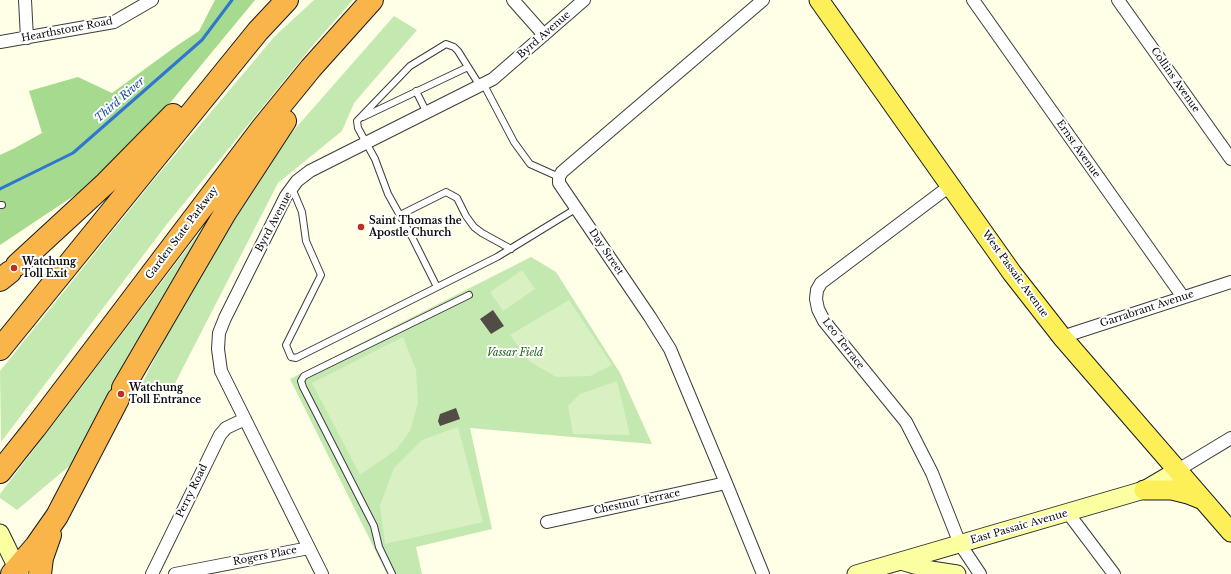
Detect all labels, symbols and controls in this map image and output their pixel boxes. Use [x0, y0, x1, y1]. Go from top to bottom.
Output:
street label: Byrd Avenue [515, 9, 573, 61]
street label: Hearthstone Road [20, 15, 114, 45]
street label: Collins Avenue [1148, 45, 1202, 115]
water label: Third River [92, 75, 148, 125]
street label: Ernst Avenue [1054, 118, 1102, 180]
street label: Garden State Parkway [143, 184, 221, 282]
street label: Byrd Avenue [253, 190, 295, 254]
place label: Saint Thomas the Apostle Church [369, 215, 462, 238]
marker: Saint Thomas the Apostle Church [356, 222, 366, 232]
street label: Day Street [586, 226, 626, 278]
street label: West Passaic Avenue [979, 228, 1051, 320]
place label: Watchung Toll Exit [22, 256, 76, 280]
marker: Watchung Toll Exit [9, 263, 19, 273]
street label: Garrabrant Avenue [1099, 288, 1195, 330]
street label: Leo Terrace [819, 316, 867, 372]
park label: Vassar Field [487, 347, 543, 359]
place label: Watchung Toll Entrance [129, 382, 201, 406]
marker: Watchung Toll Entrance [116, 389, 126, 399]
street label: Perry Road [174, 462, 210, 520]
street label: Chestnut Terrace [593, 487, 681, 517]
street label: East Passaic Avenue [969, 507, 1069, 547]
street label: Rogers Place [232, 544, 298, 568]

